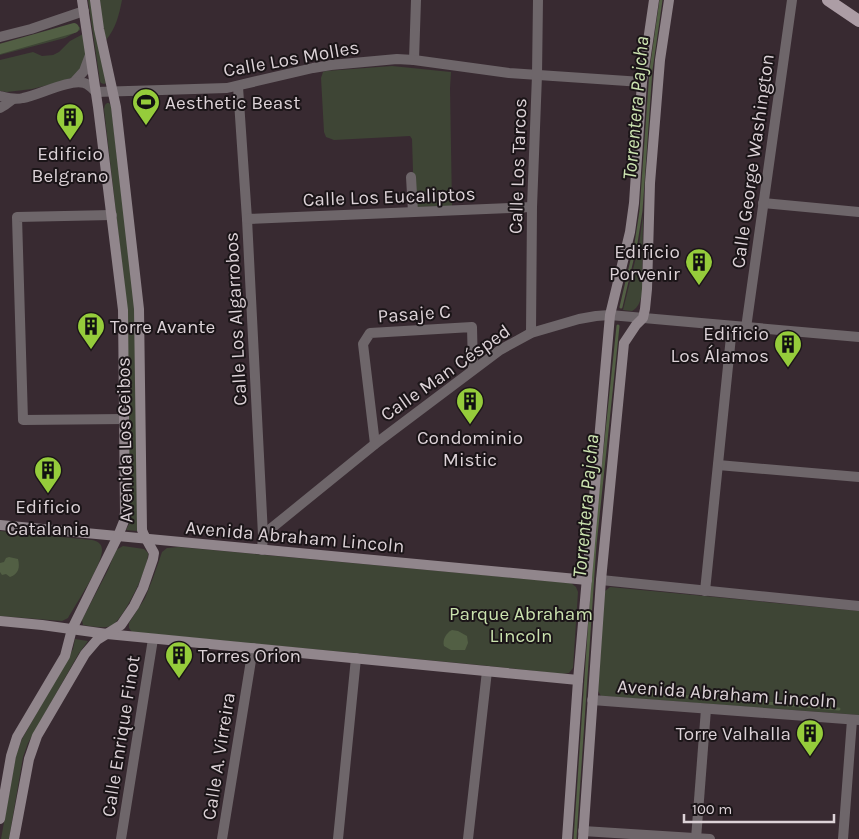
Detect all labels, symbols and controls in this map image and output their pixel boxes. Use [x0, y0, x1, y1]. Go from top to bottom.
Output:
water label: Torrentera Pajcha [618, 35, 653, 181]
street label: Calle Los Molles [221, 36, 361, 82]
street label: Calle George Washington [727, 53, 779, 270]
sports icon: Aesthetic Beast [131, 87, 161, 126]
place label: Aesthetic Beast [165, 92, 300, 114]
street label: Calle Los Tarcos [505, 98, 531, 234]
building icon: Edificio Belgrano [55, 102, 85, 141]
place label: Edificio Belgrano [32, 143, 108, 187]
street label: Calle Los Eucaliptos [302, 183, 476, 211]
street label: Calle Los Algarrobos [220, 232, 252, 406]
place label: Edificio Porvenir [609, 241, 680, 285]
building icon: Edificio Porvenir [684, 247, 714, 286]
street label: Pasaje C [377, 300, 451, 328]
building icon: Torre Avante [76, 311, 106, 350]
place label: Torre Avante [110, 316, 215, 338]
street label: Calle Man Césped [377, 320, 515, 426]
place label: Edificio Los Álamos [670, 323, 769, 367]
building icon: Edificio Los Álamos [773, 329, 803, 368]
street label: Avenida Los Ceibos [113, 357, 137, 523]
building icon: Condominio Mistic [455, 386, 485, 425]
place label: Condominio Mistic [417, 427, 523, 471]
water label: Torrentera Pajcha [568, 433, 603, 579]
building icon: Edificio Catalania [33, 455, 63, 494]
place label: Edificio Catalania [6, 496, 90, 540]
street label: Avenida Abraham Lincoln [184, 516, 405, 558]
park label: Parque Abraham Lincoln [449, 603, 593, 647]
building icon: Torres Orion [164, 640, 194, 679]
place label: Torres Orion [198, 645, 301, 667]
street label: Calle Enrique Finot [97, 654, 145, 818]
street label: Avenida Abraham Lincoln [617, 675, 837, 713]
street label: Calle A. Virreira [198, 691, 240, 821]
building icon: Torre Valhalla [795, 718, 825, 757]
place label: Torre Valhalla [676, 723, 791, 745]
scale bar [684, 792, 834, 824]
text: 100 m [692, 800, 732, 818]

